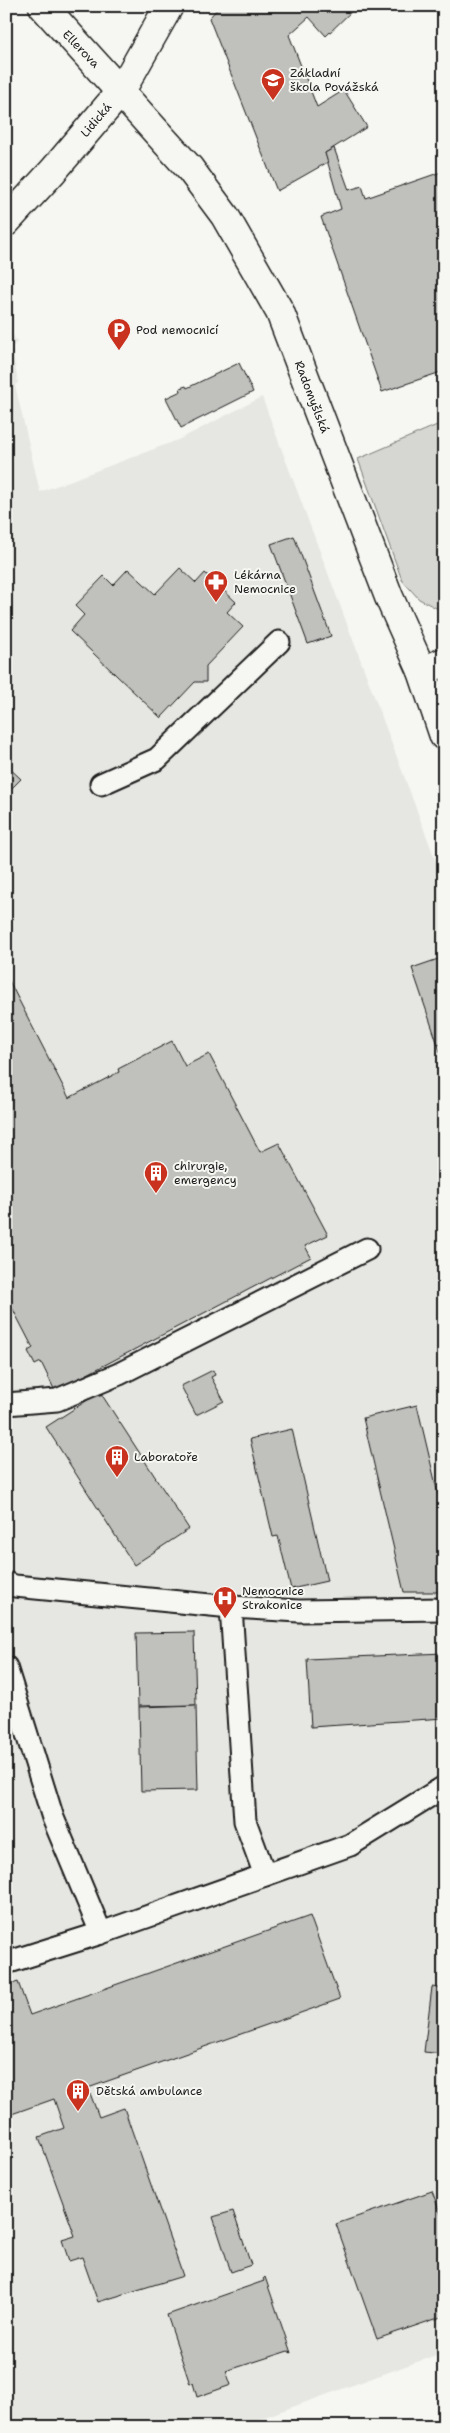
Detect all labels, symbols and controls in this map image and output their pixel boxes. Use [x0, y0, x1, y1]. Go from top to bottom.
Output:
street label: Ellerova [59, 27, 103, 72]
place label: Základní škola Povážská [290, 65, 379, 95]
school or university icon: Základní škola Povážská [260, 67, 286, 101]
street label: Lidická [77, 99, 115, 140]
parking icon: Pod nemocnicí [106, 317, 132, 351]
place label: Pod nemocnicí [136, 322, 219, 338]
street label: Radomyšlská [291, 359, 333, 436]
place label: Lékárna Nemocnice [234, 567, 296, 597]
pharmacy icon: Lékárna Nemocnice [203, 569, 229, 603]
place label: chirurgie, emergency [174, 1158, 237, 1188]
building icon: chirurgie, emergency [143, 1160, 169, 1194]
building icon: Laboratoře [104, 1444, 130, 1478]
place label: Laboratoře [134, 1449, 198, 1465]
place label: Nemocnice Strakonice [242, 1583, 304, 1613]
hospital icon: Nemocnice Strakonice [212, 1585, 238, 1619]
building icon: Dětská ambulance [65, 2078, 91, 2112]
place label: Dětská ambulance [96, 2083, 203, 2099]

